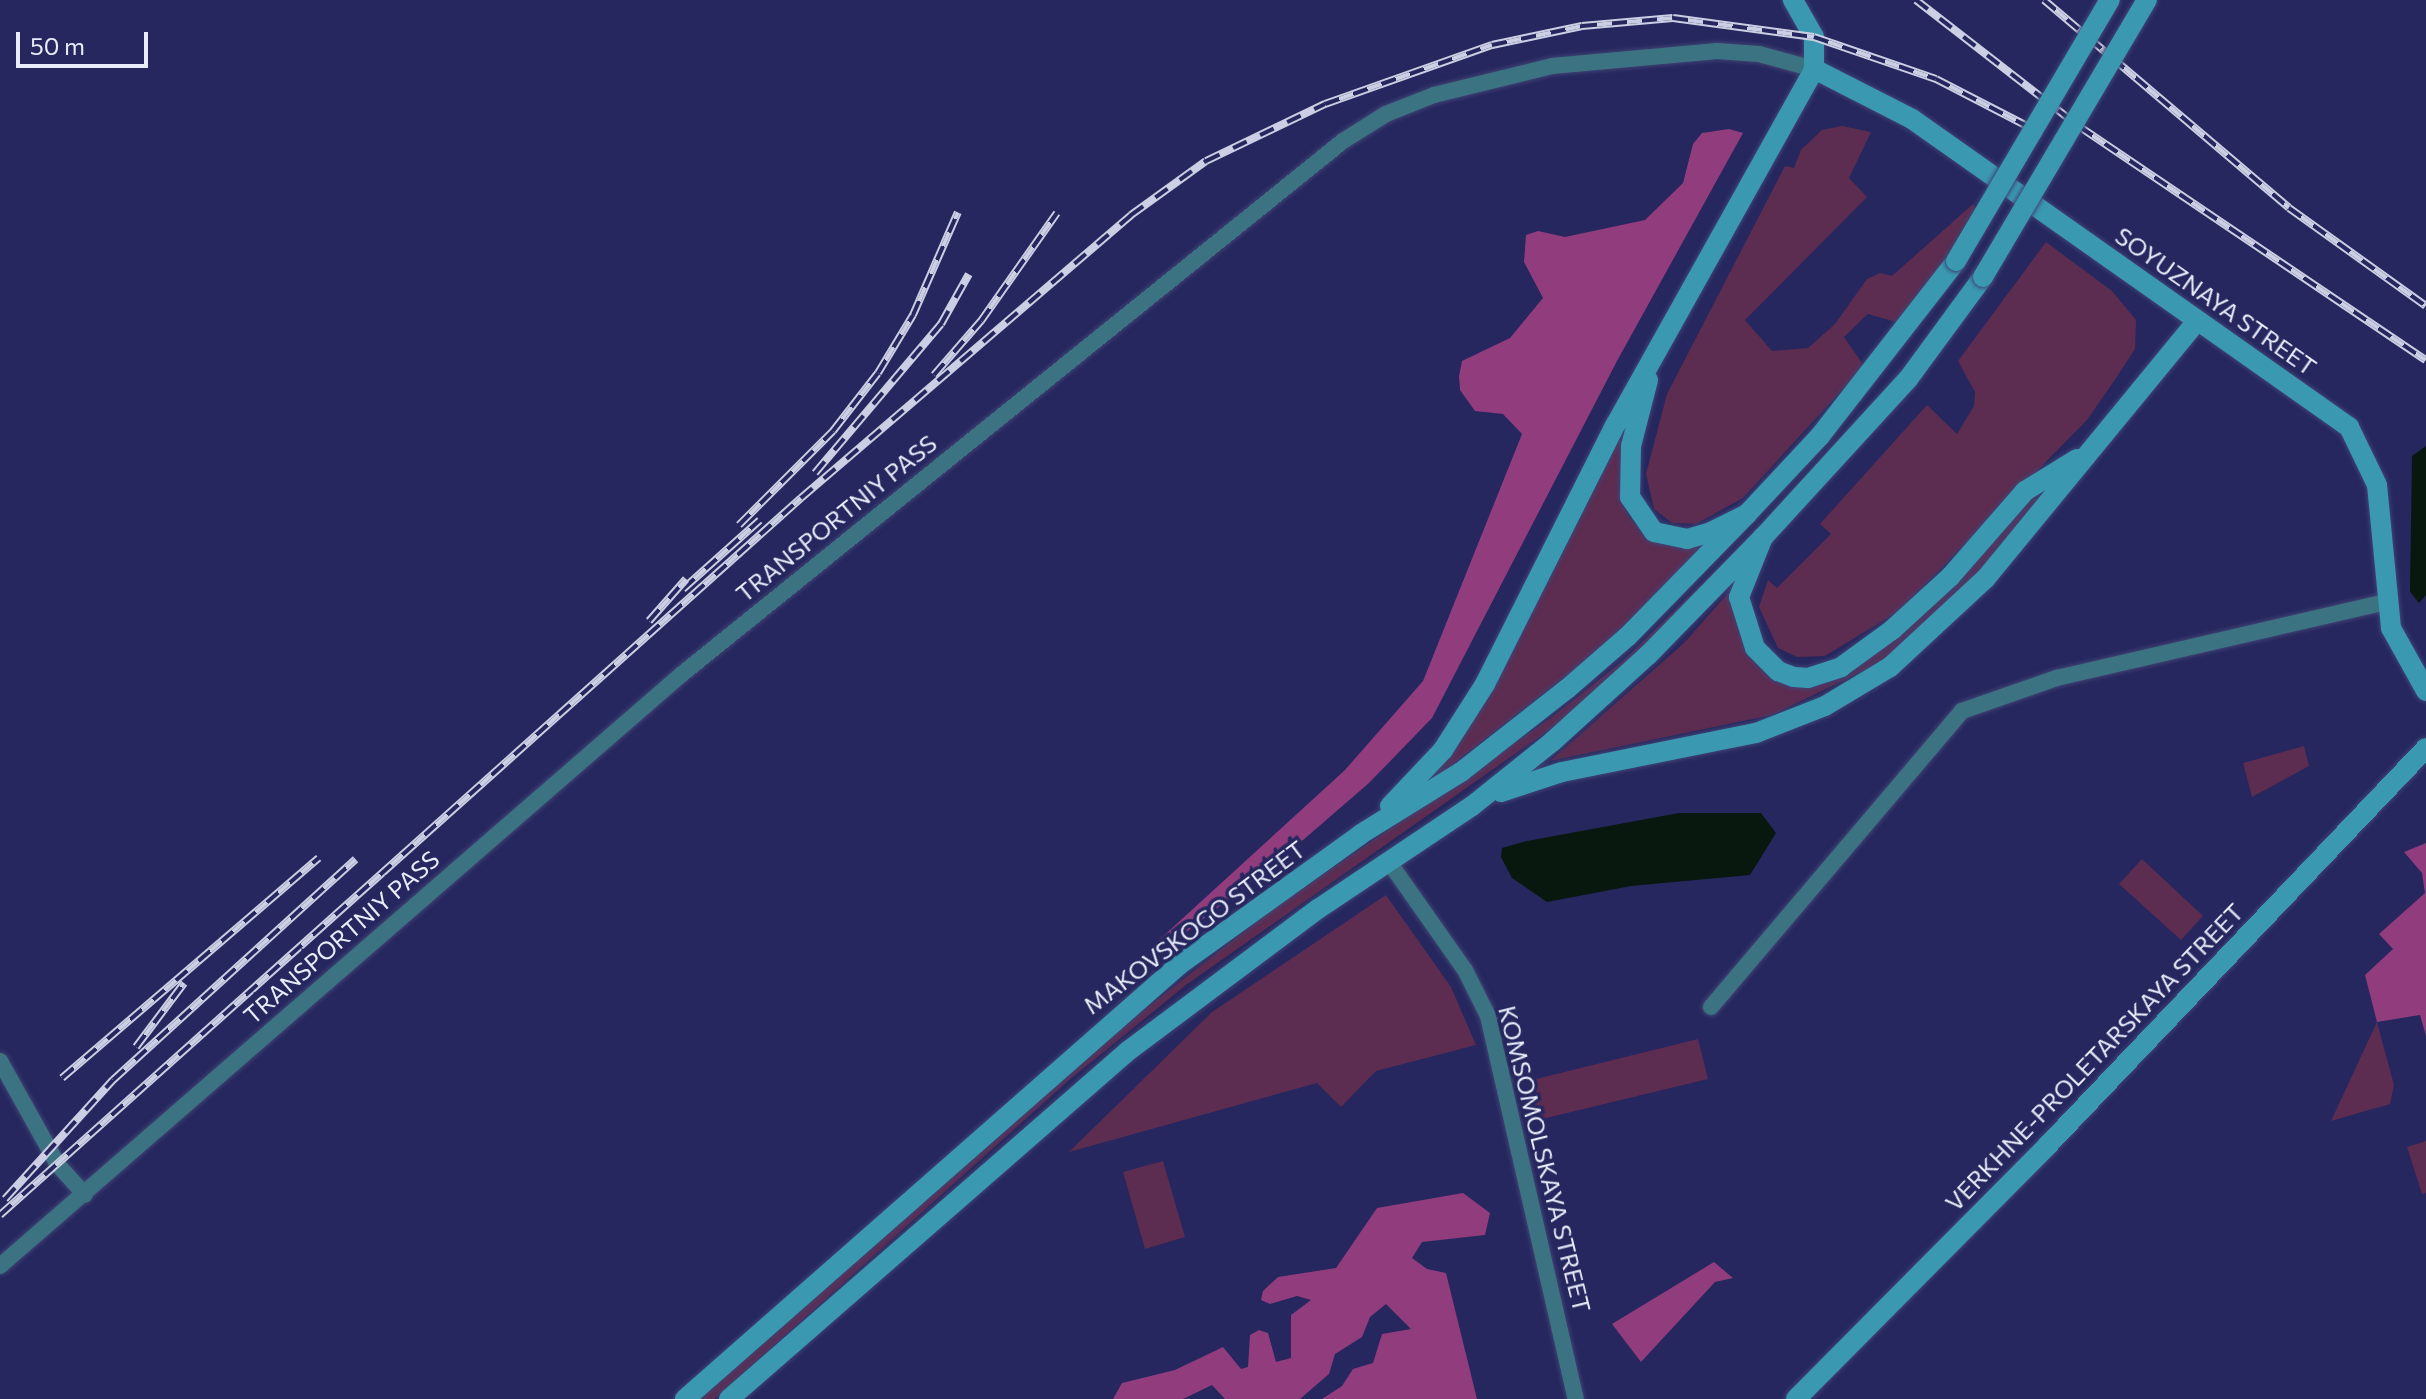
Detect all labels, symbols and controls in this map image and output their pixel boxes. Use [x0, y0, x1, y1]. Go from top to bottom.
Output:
scale bar [20, 16, 152, 66]
text: 50 m [30, 31, 85, 60]
street label: SOYUZNAYA STREET [2110, 221, 2322, 381]
street label: TRANSPORTNIY PASS [730, 428, 942, 608]
street label: MAKOVSKOGO STREET [1078, 834, 1310, 1020]
street label: TRANSPORTNIY PASS [237, 844, 445, 1030]
street label: VERKHNE-PROLETARSKAYA STREET [1939, 897, 2249, 1217]
street label: KOMSOMOLSKAYA STREET [1493, 1003, 1597, 1315]

